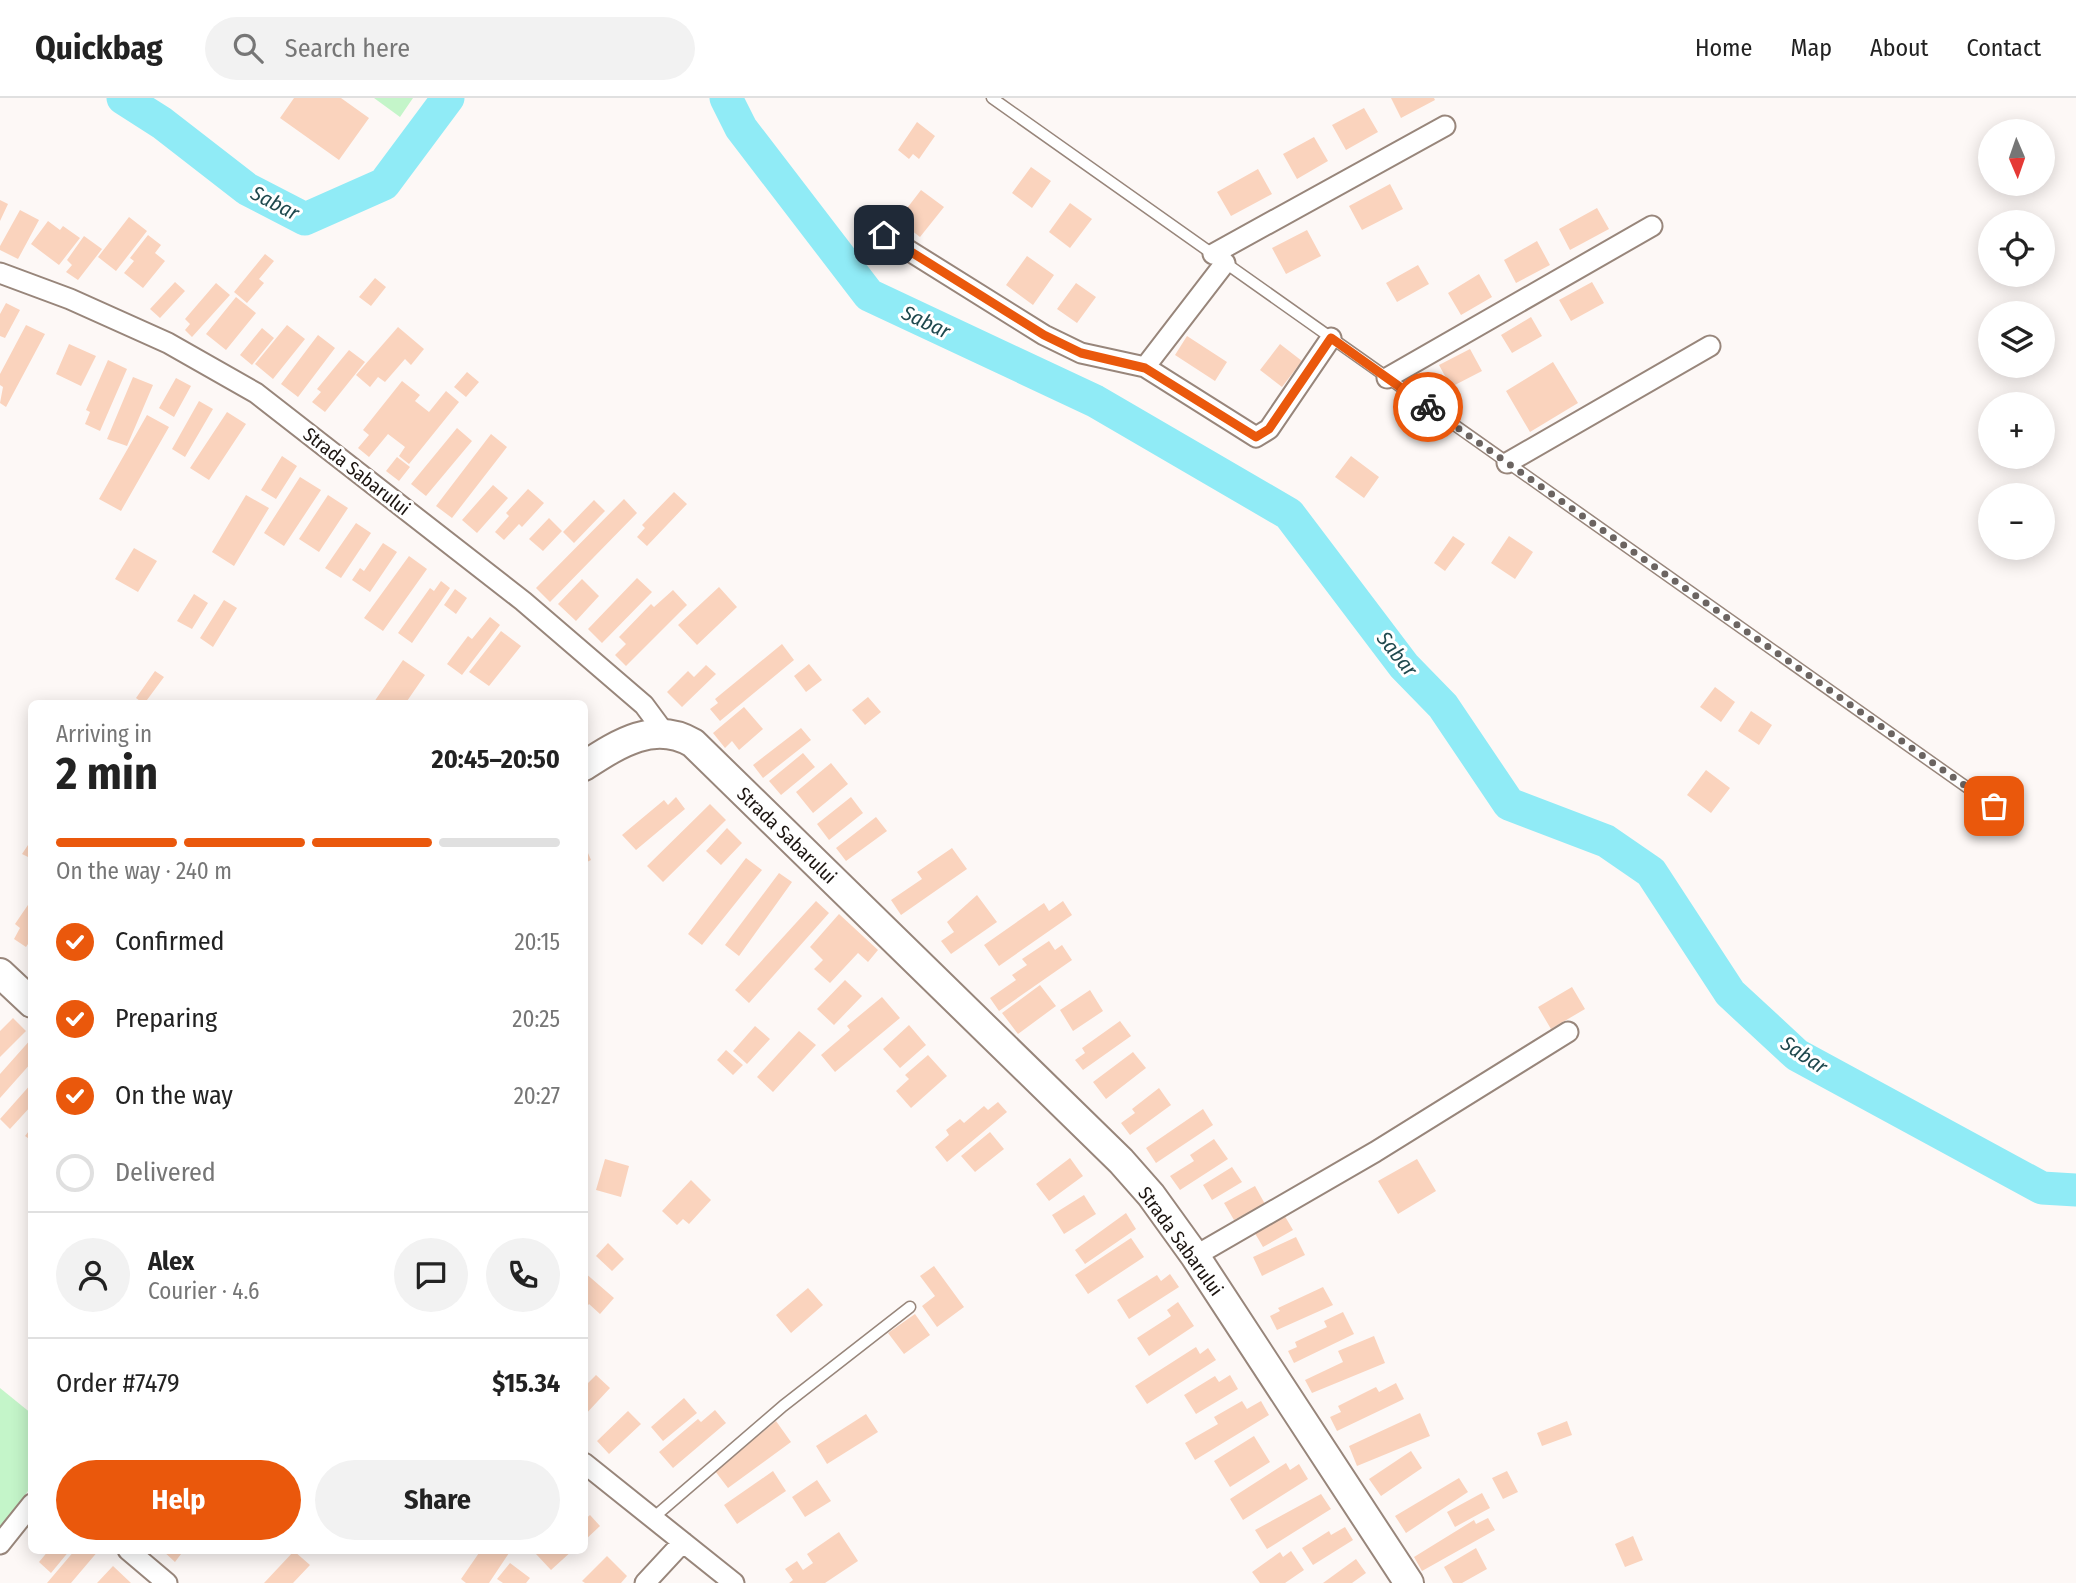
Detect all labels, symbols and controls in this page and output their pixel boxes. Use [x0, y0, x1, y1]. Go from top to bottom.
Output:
search box [205, 17, 695, 80]
text: Quickbag [35, 28, 163, 68]
icon: search [229, 29, 267, 67]
text: Search here [285, 33, 410, 64]
text: Home [1695, 34, 1752, 62]
text: Map [1790, 34, 1832, 62]
text: About [1870, 34, 1928, 62]
text: Contact [1966, 34, 2041, 62]
north arrow [1978, 119, 2054, 196]
map controls [1978, 119, 2055, 560]
water label: Sabar [246, 180, 304, 226]
pin [854, 205, 914, 265]
button: locate [1978, 210, 2055, 287]
icon: home [865, 216, 903, 254]
water label: Sabar [897, 299, 955, 345]
button: layers [1978, 301, 2055, 378]
courier [1393, 372, 1463, 442]
icon: bike [1409, 388, 1447, 426]
button: + [1978, 392, 2055, 469]
street label: Strada Sabarului [299, 423, 415, 520]
button: − [1978, 483, 2055, 560]
water label: Sabar [1370, 625, 1423, 682]
text: Arriving in [56, 720, 152, 748]
text: 20:45–20:50 [432, 744, 560, 775]
text: 2 min [56, 746, 158, 801]
pin [1964, 776, 2024, 836]
street label: Strada Sabarului [732, 782, 841, 889]
icon: bag [1975, 787, 2013, 825]
text: On the way · 240 m [56, 857, 232, 885]
icon: check [56, 923, 94, 961]
text: Confirmed [115, 926, 225, 957]
text: 20:15 [514, 928, 560, 956]
icon: check [56, 1000, 94, 1038]
text: Preparing [115, 1003, 217, 1034]
text: 20:25 [512, 1005, 560, 1033]
water label: Sabar [1775, 1030, 1833, 1080]
icon: check [56, 1077, 94, 1115]
text: On the way [115, 1080, 233, 1111]
text: 20:27 [514, 1082, 560, 1110]
text: Delivered [115, 1157, 216, 1188]
street label: Strada Sabarului [1133, 1182, 1228, 1300]
button: person [56, 1238, 130, 1312]
button: chat [394, 1238, 468, 1312]
button: phone [486, 1238, 560, 1312]
text: Alex [148, 1246, 194, 1277]
text: Courier · 4.6 [148, 1277, 259, 1305]
text: Order #7479 [56, 1368, 180, 1399]
text: $15.34 [492, 1368, 560, 1399]
button: Help [56, 1460, 301, 1540]
button: Share [315, 1460, 560, 1540]

